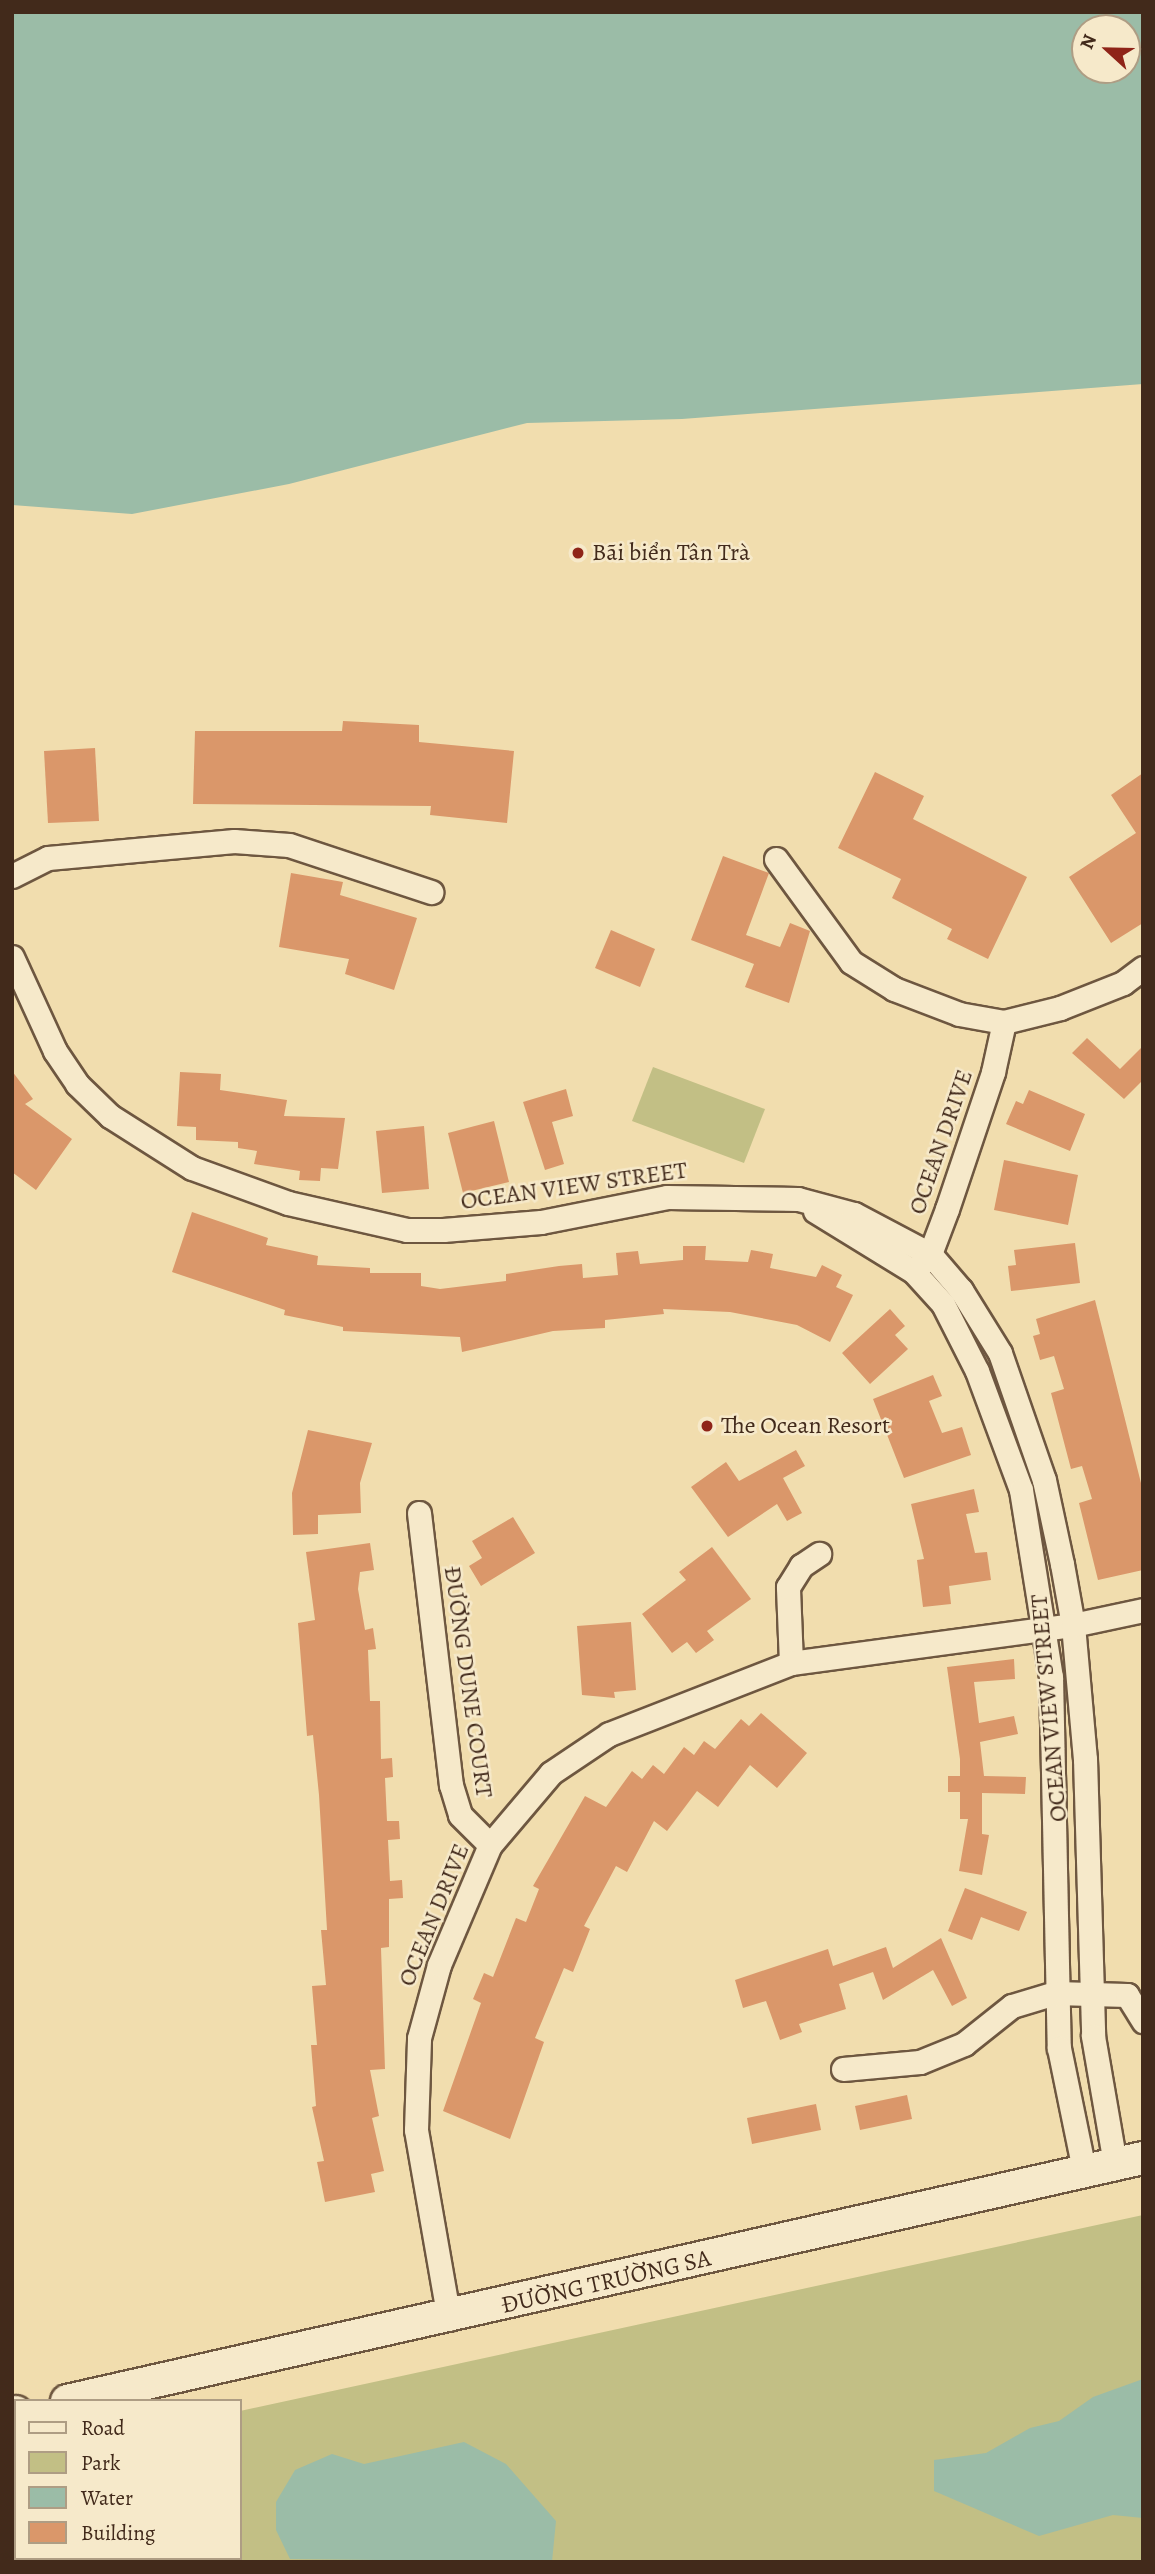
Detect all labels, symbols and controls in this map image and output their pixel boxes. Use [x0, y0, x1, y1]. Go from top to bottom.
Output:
north arrow [1071, 14, 1141, 84]
text: N [1074, 31, 1103, 53]
place label: Bãi biển Tân Trà [592, 539, 750, 567]
marker: Bãi biển Tân Trà [570, 545, 586, 561]
street label: OCEAN DRIVE [903, 1066, 979, 1218]
street label: OCEAN VIEW STREET [459, 1156, 689, 1216]
place label: The Ocean Resort [721, 1412, 890, 1440]
marker: The Ocean Resort [699, 1418, 715, 1434]
street label: ĐƯỜNG DUNE COURT [437, 1564, 499, 1800]
street label: OCEAN VIEW STREET [1025, 1593, 1073, 1823]
street label: OCEAN DRIVE [392, 1840, 476, 1990]
street label: ĐƯỜNG TRƯỜNG SA [498, 2244, 714, 2320]
legend [14, 2399, 242, 2560]
text: Road [81, 2414, 125, 2442]
text: Park [81, 2449, 120, 2477]
text: Water [81, 2484, 133, 2512]
text: Building [81, 2519, 155, 2547]

